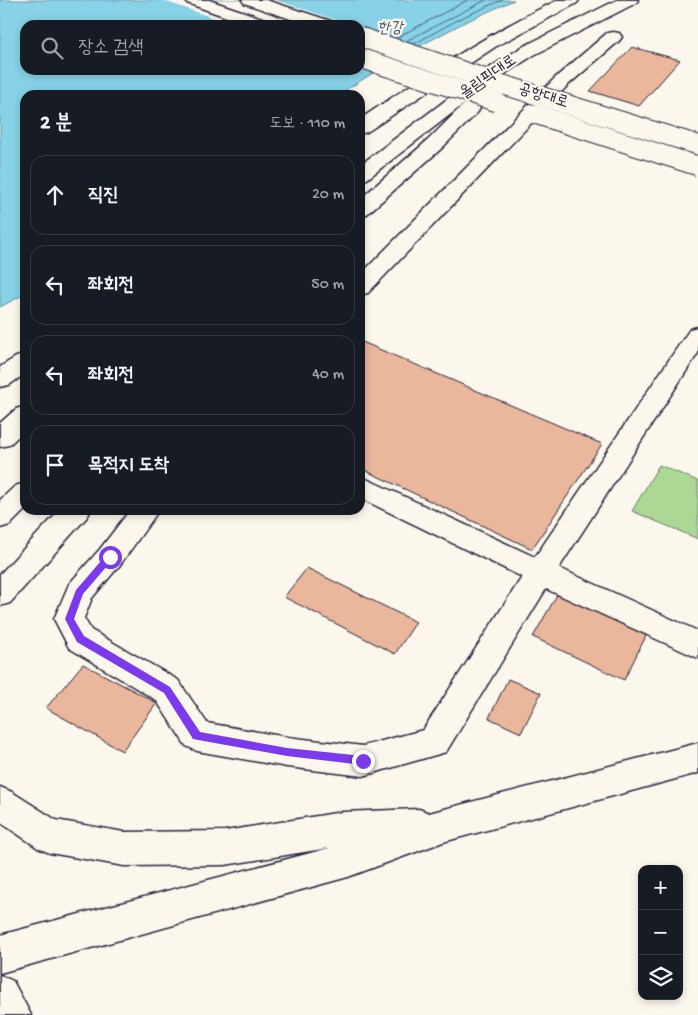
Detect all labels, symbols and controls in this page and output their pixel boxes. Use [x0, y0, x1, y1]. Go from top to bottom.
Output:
search box [20, 20, 365, 75]
water label: 한강 [377, 20, 405, 39]
icon: search [38, 34, 66, 62]
text: 장소 검색 [78, 37, 144, 60]
street label: 올림픽대로 [457, 52, 521, 104]
street label: 공항대로 [516, 80, 570, 114]
text: 2 분 [40, 112, 72, 137]
text: 도보 · 110 m [269, 115, 345, 134]
icon: ahead [41, 181, 69, 209]
text: 직진 [88, 185, 119, 208]
text: 20 m [312, 186, 344, 205]
icon: left [41, 271, 69, 299]
text: 좌회전 [88, 275, 134, 298]
text: 50 m [311, 276, 344, 295]
icon: left [41, 361, 69, 389]
text: 좌회전 [88, 365, 134, 388]
text: 40 m [312, 366, 344, 385]
icon: arrive [41, 451, 69, 479]
text: 목적지 도착 [88, 455, 169, 478]
route start [99, 546, 122, 569]
route end [352, 750, 375, 773]
map controls [638, 865, 683, 1000]
button: + [638, 865, 683, 910]
button: − [638, 910, 683, 955]
button: layers [638, 955, 683, 1000]

